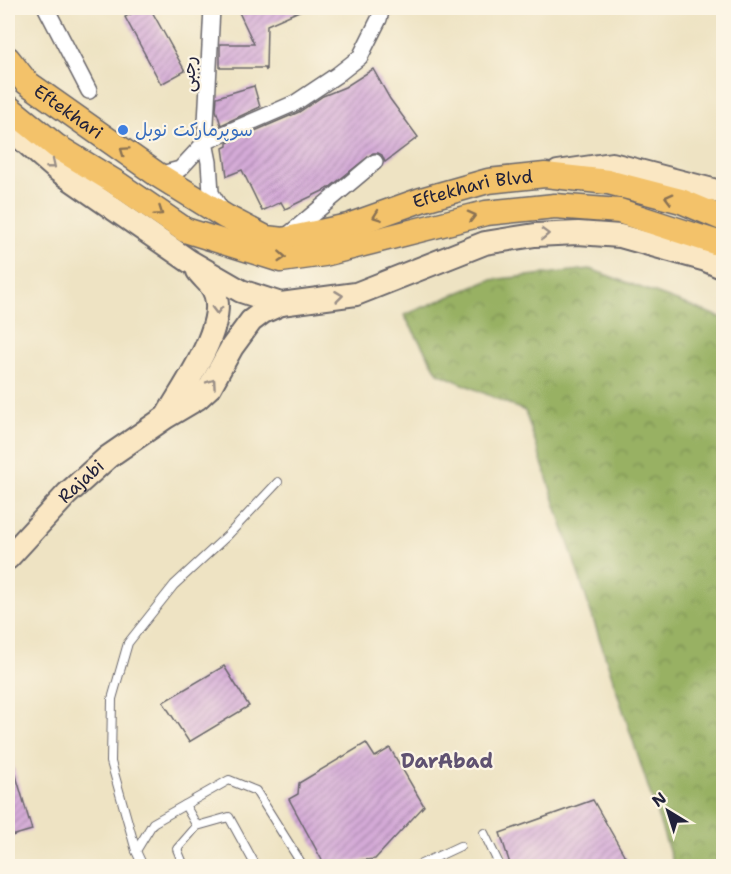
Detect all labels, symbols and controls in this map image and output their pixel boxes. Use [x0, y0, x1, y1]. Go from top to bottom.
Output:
street label: رجبی [176, 55, 202, 93]
street label: Eftekhari [29, 79, 108, 145]
place label: سوپرمارکت نوبل [135, 118, 253, 142]
marker: سوپرمارکت نوبل [116, 123, 130, 137]
one-way arrow [119, 147, 130, 158]
one-way arrow [45, 158, 56, 169]
street label: Eftekhari Blvd [409, 164, 534, 214]
one-way arrow [664, 193, 675, 205]
one-way arrow [152, 205, 163, 216]
one-way arrow [372, 208, 383, 221]
one-way arrow [467, 211, 477, 224]
one-way arrow [540, 228, 549, 241]
one-way arrow [278, 251, 287, 264]
one-way arrow [335, 291, 344, 303]
one-way arrow [210, 305, 223, 314]
one-way arrow [204, 378, 215, 389]
street label: Rajabi [53, 454, 109, 508]
district label: DarAbad [401, 748, 493, 774]
north arrow [638, 781, 698, 841]
text: N [648, 787, 671, 812]

